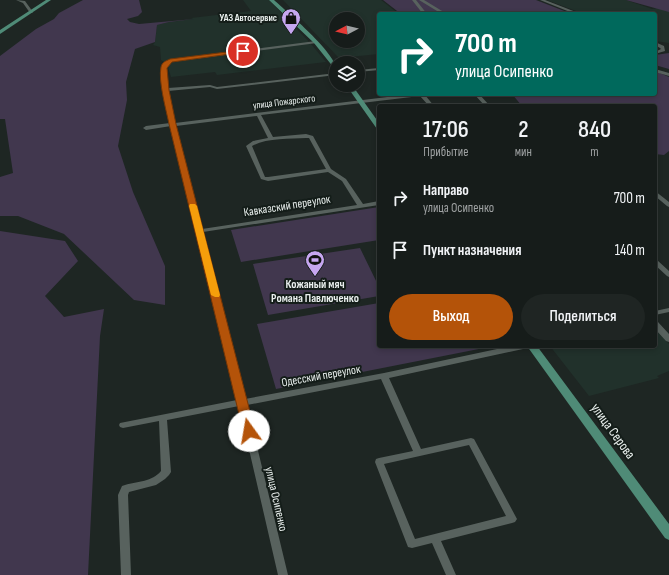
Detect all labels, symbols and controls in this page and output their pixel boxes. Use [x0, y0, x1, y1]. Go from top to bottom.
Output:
shop icon: УАЗ Автосервис [280, 7, 302, 35]
place label: УАЗ Автосервис [220, 12, 277, 24]
north arrow [329, 12, 365, 48]
map controls [329, 12, 365, 92]
text: 700 m [455, 27, 517, 60]
icon: right [389, 28, 441, 80]
pin [226, 34, 260, 68]
icon: arrive [232, 40, 254, 62]
button: layers [329, 56, 365, 92]
text: улица Осипенко [455, 61, 553, 82]
street label: улица Пожарского [252, 92, 316, 112]
text: 17:06 [423, 115, 469, 144]
text: 2 [518, 115, 528, 144]
text: 840 [578, 115, 611, 144]
text: Прибытие [423, 144, 468, 160]
text: мин [515, 144, 532, 160]
text: m [590, 144, 599, 160]
text: Направо [423, 181, 469, 200]
icon: right [389, 187, 411, 209]
text: 700 m [614, 189, 645, 208]
street label: Кавказский переулок [243, 192, 332, 220]
text: улица Осипенко [423, 200, 494, 216]
icon: arrive [389, 239, 411, 261]
text: Пункт назначения [423, 241, 521, 260]
text: 140 m [615, 241, 645, 260]
sports icon: Кожаный мяч Романа Павлюченко [304, 249, 326, 277]
place label: Кожаный мяч Романа Павлюченко [271, 277, 359, 306]
button: Выход [389, 294, 513, 340]
button: Поделиться [521, 294, 645, 340]
street label: Одесский переулок [280, 362, 362, 390]
street label: улица Серова [587, 400, 639, 462]
position arrow [228, 410, 270, 452]
street label: улица Осипенко [261, 465, 291, 533]

